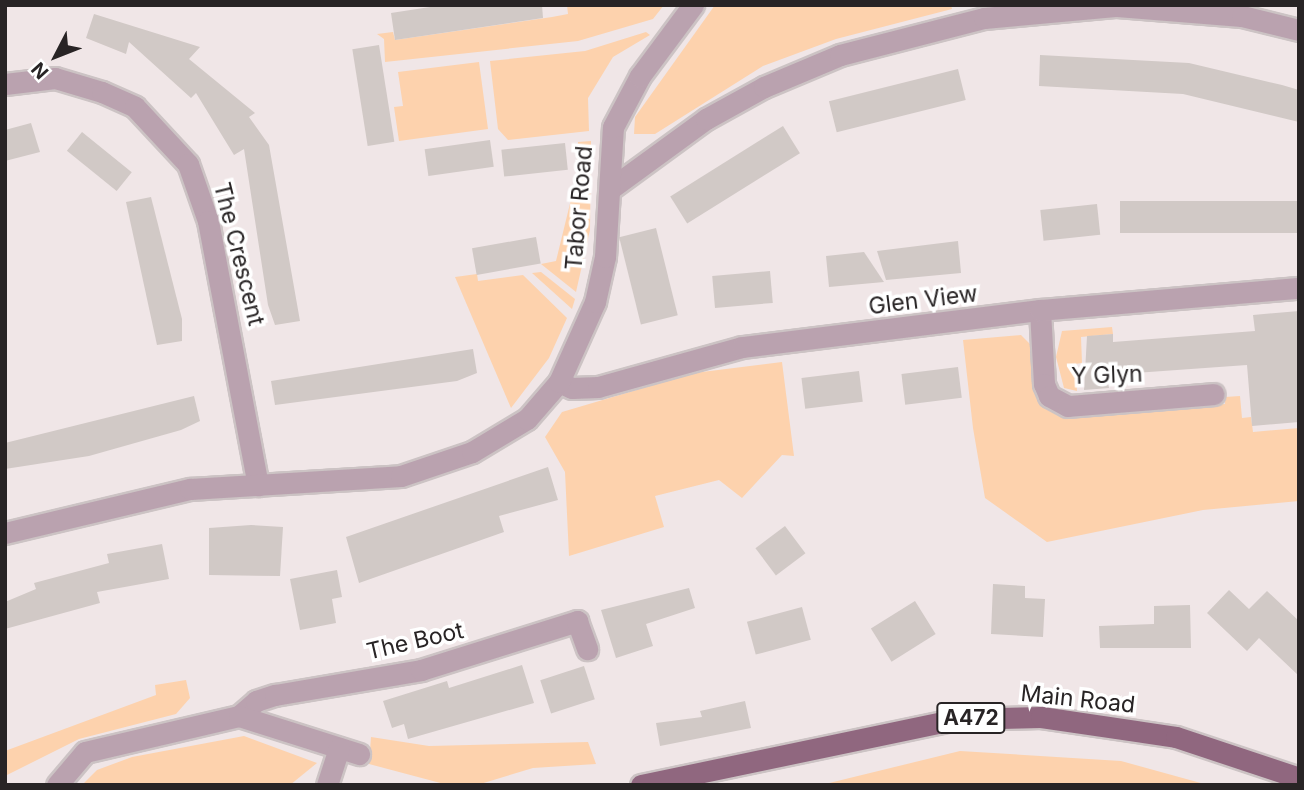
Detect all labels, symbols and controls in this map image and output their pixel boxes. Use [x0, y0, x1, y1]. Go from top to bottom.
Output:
north arrow [21, 21, 91, 91]
text: N [27, 57, 53, 83]
street label: Tabor Road [560, 145, 598, 271]
street label: The Crescent [208, 180, 270, 328]
street label: Glen View [867, 280, 979, 320]
street label: Y Glyn [1071, 360, 1143, 390]
street label: The Boot [364, 616, 466, 666]
street label: Main Road [1019, 679, 1137, 719]
road number: A472 [936, 700, 1006, 736]

